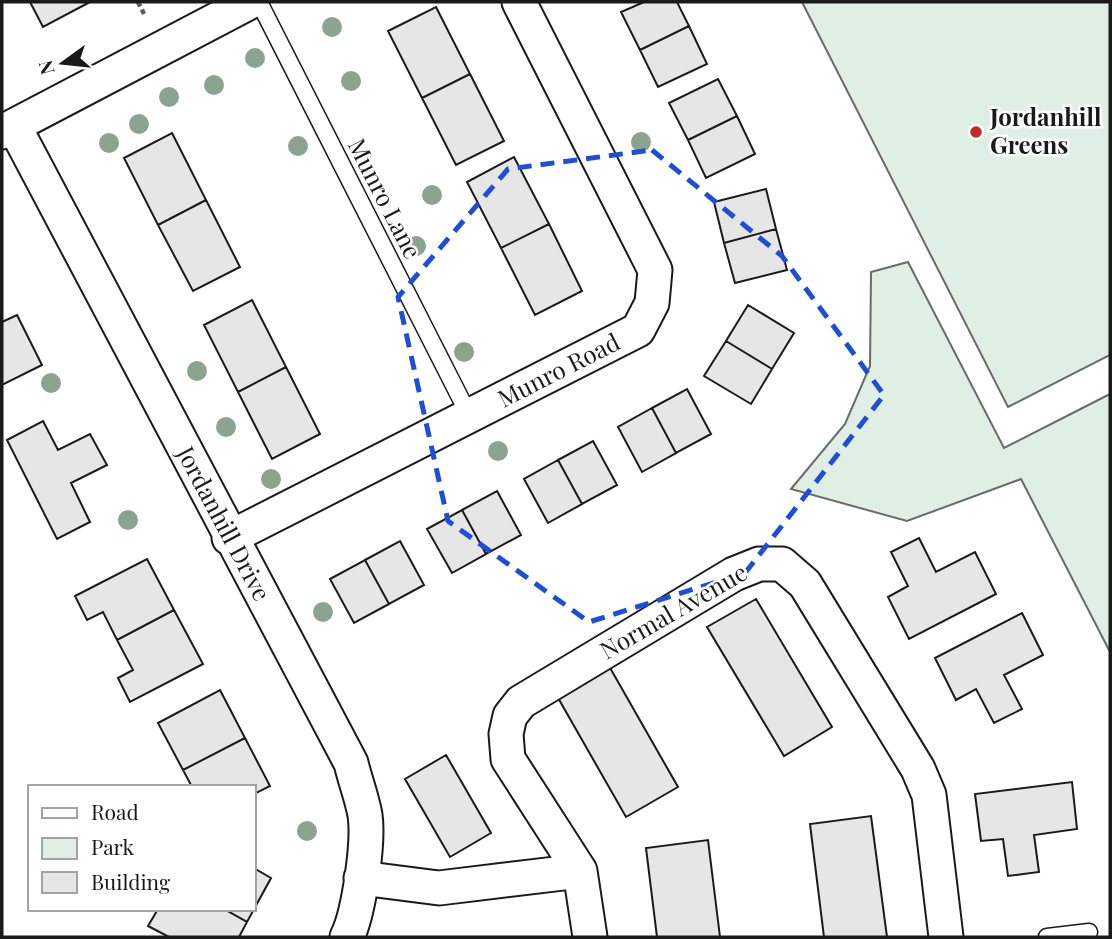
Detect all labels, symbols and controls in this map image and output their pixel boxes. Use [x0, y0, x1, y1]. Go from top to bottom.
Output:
north arrow [28, 28, 98, 98]
text: N [31, 57, 60, 78]
place label: Jordanhill Greens [989, 100, 1102, 160]
marker: Jordanhill Greens [968, 124, 984, 140]
street label: Munro Lane [342, 133, 430, 264]
street label: Munro Road [492, 325, 625, 414]
street label: Jordanhill Drive [170, 439, 279, 606]
street label: Normal Avenue [594, 555, 752, 665]
legend [28, 785, 256, 911]
text: Road [91, 797, 139, 825]
text: Park [91, 832, 135, 860]
text: Building [91, 867, 170, 895]

